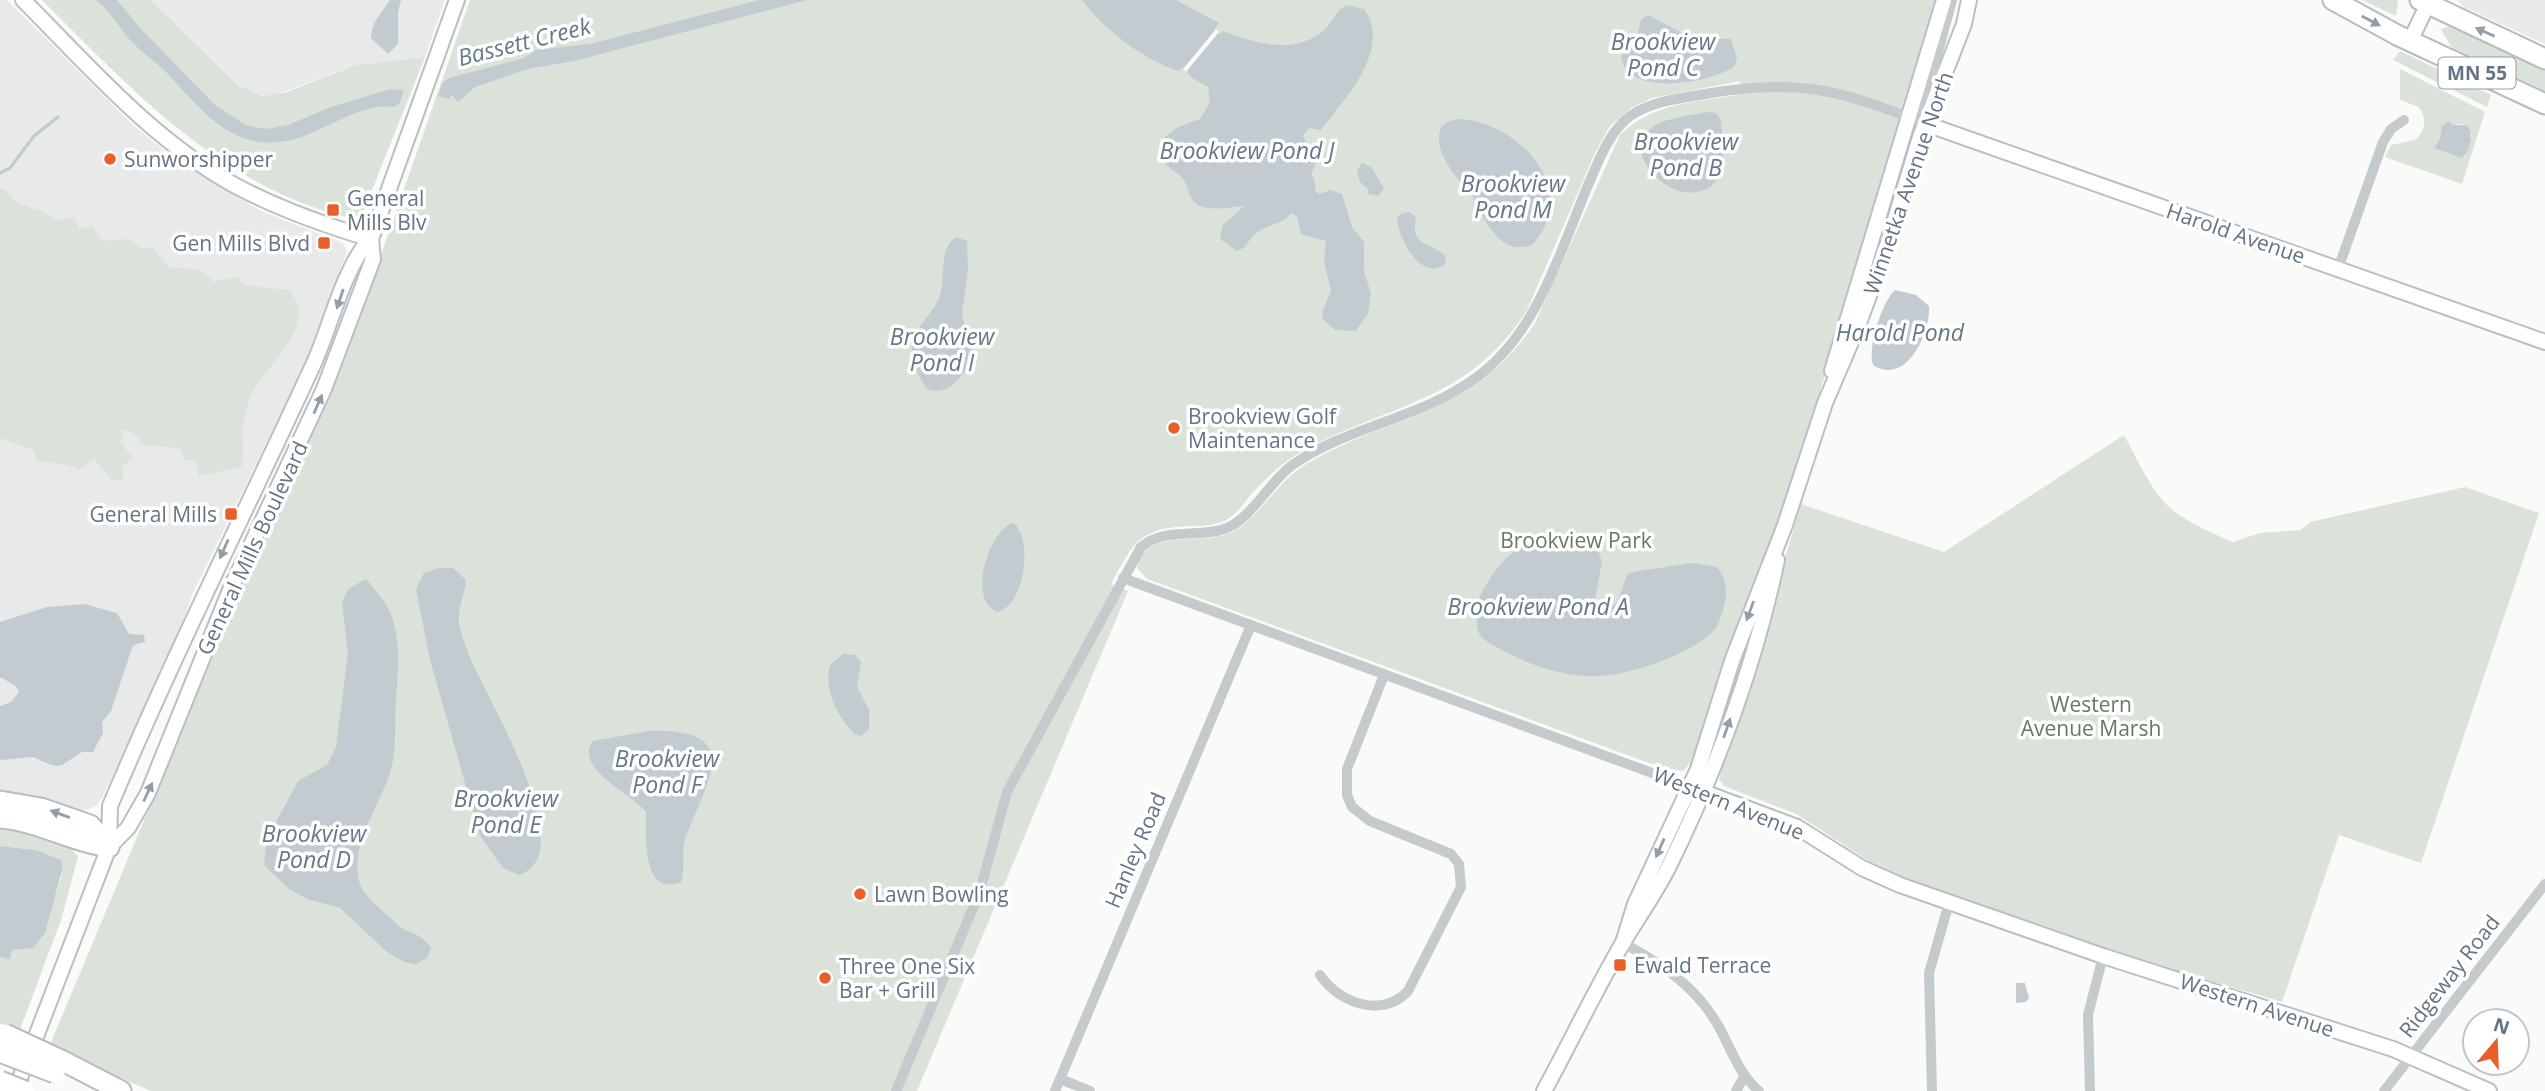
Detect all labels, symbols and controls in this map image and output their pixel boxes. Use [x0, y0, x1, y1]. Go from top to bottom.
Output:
water label: Bassett Creek [454, 9, 595, 73]
one-way arrow [2361, 15, 2381, 27]
water label: Brookview Pond C [1611, 25, 1717, 83]
one-way arrow [2475, 26, 2495, 38]
road number: MN 55 [2438, 58, 2516, 88]
street label: Winnetka Avenue North [1857, 68, 1959, 298]
water label: Brookview Pond B [1634, 125, 1740, 183]
water label: Brookview Pond J [1160, 134, 1335, 166]
place label: Sunworshipper [124, 145, 273, 173]
marker: Sunworshipper [102, 151, 118, 167]
water label: Brookview Pond M [1461, 167, 1567, 225]
place label: General Mills Blv [347, 184, 427, 236]
street label: Harold Avenue [2163, 196, 2309, 270]
marker: General Mills Blv [325, 202, 341, 218]
place label: Gen Mills Blvd [172, 229, 310, 257]
marker: Gen Mills Blvd [316, 235, 332, 251]
one-way arrow [334, 288, 345, 309]
water label: Harold Pond [1836, 316, 1965, 348]
water label: Brookview Pond I [890, 320, 996, 378]
one-way arrow [312, 394, 324, 414]
place label: Brookview Golf Maintenance [1188, 402, 1338, 454]
marker: Brookview Golf Maintenance [1166, 420, 1182, 436]
street label: General Mills Boulevard [190, 437, 314, 659]
place label: General Mills [89, 500, 217, 528]
marker: General Mills [223, 506, 239, 522]
park label: Brookview Park [1500, 526, 1652, 554]
one-way arrow [218, 539, 229, 560]
water label: Brookview Pond A [1447, 590, 1629, 622]
one-way arrow [1744, 601, 1755, 622]
park label: Western Avenue Marsh [2021, 690, 2161, 742]
one-way arrow [1722, 718, 1733, 739]
water label: Brookview Pond F [615, 742, 721, 800]
street label: Western Avenue [1649, 760, 1809, 846]
one-way arrow [142, 782, 153, 802]
water label: Brookview Pond E [454, 782, 560, 840]
street label: Hanley Road [1098, 788, 1172, 912]
one-way arrow [49, 809, 70, 820]
water label: Brookview Pond D [262, 817, 368, 875]
one-way arrow [1654, 838, 1665, 859]
place label: Lawn Bowling [874, 880, 1009, 908]
marker: Lawn Bowling [852, 886, 868, 902]
street label: Ridgeway Road [2392, 909, 2506, 1043]
place label: Ewald Terrace [1634, 951, 1771, 979]
place label: Three One Six Bar + Grill [839, 952, 975, 1004]
marker: Ewald Terrace [1612, 957, 1628, 973]
street label: Western Avenue [2176, 967, 2338, 1043]
marker: Three One Six Bar + Grill [817, 970, 833, 986]
north arrow [2461, 1007, 2531, 1077]
text: N [2490, 1011, 2513, 1041]

